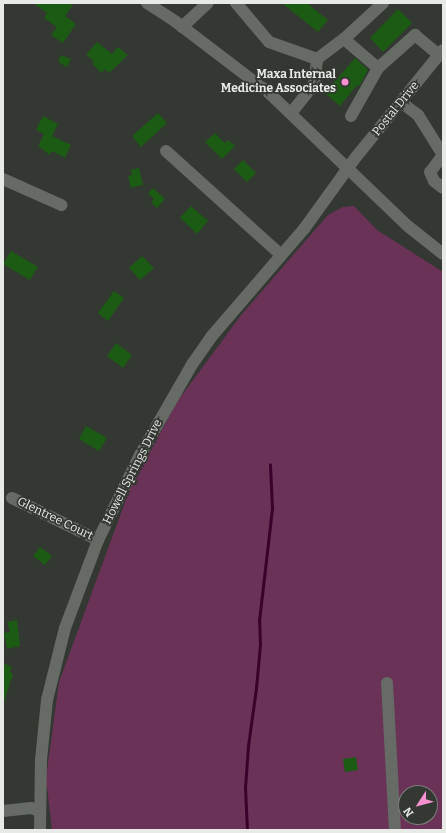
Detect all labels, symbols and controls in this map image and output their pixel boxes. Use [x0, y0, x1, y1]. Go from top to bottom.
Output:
place label: Maxa Internal Medicine Associates [221, 68, 336, 96]
marker: Maxa Internal Medicine Associates [339, 76, 351, 88]
street label: Postal Drive [370, 79, 422, 139]
street label: Howell Springs Drive [100, 417, 166, 527]
street label: Glentree Court [15, 494, 95, 544]
north arrow [398, 785, 438, 825]
text: N [401, 805, 416, 819]

